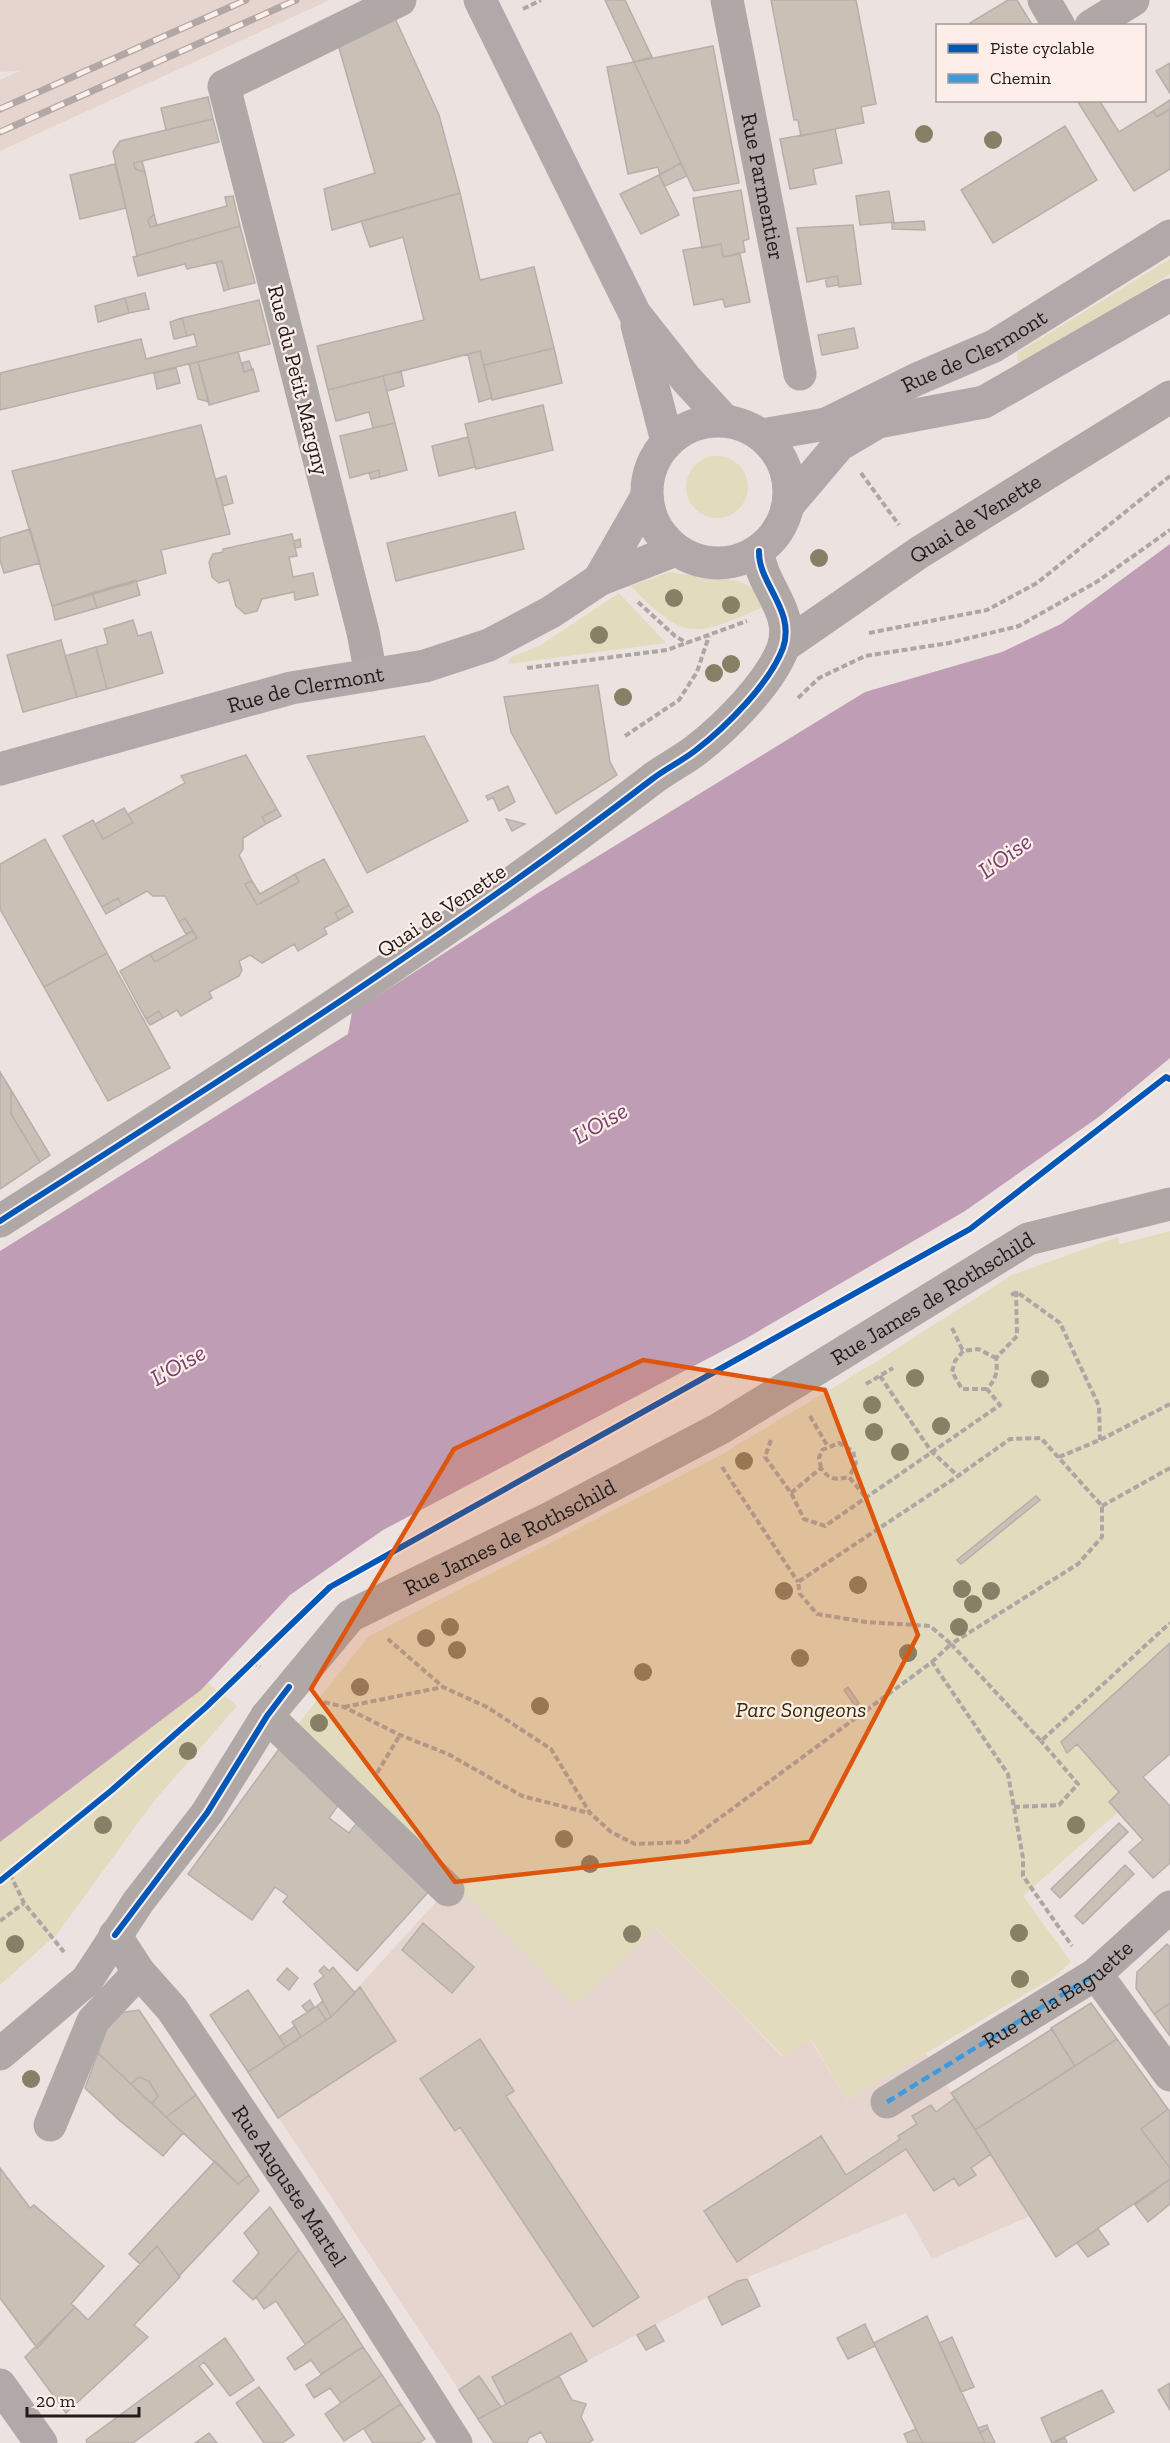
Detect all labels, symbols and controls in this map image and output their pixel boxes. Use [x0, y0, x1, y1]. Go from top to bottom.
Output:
legend [936, 24, 1146, 102]
text: Piste cyclable [990, 37, 1094, 59]
text: Chemin [990, 67, 1052, 89]
street label: Rue Parmentier [735, 111, 790, 263]
street label: Rue du Petit Margny [262, 282, 335, 479]
street label: Rue de Clermont [897, 303, 1053, 399]
street label: Quai de Venette [904, 467, 1046, 569]
street label: Rue de Clermont [224, 660, 387, 719]
water label: L'Oise [972, 826, 1037, 885]
street label: Quai de Venette [372, 857, 511, 963]
water label: L'Oise [567, 1095, 633, 1150]
street label: Rue James de Rothschild [826, 1226, 1039, 1371]
water label: L'Oise [145, 1337, 211, 1392]
street label: Rue James de Rothschild [399, 1473, 620, 1602]
park label: Parc Songeons [736, 1696, 866, 1723]
street label: Rue de la Baguette [978, 1934, 1139, 2054]
street label: Rue Auguste Martel [226, 2100, 353, 2272]
scale bar [27, 2380, 140, 2418]
text: 20 m [36, 2390, 76, 2412]

